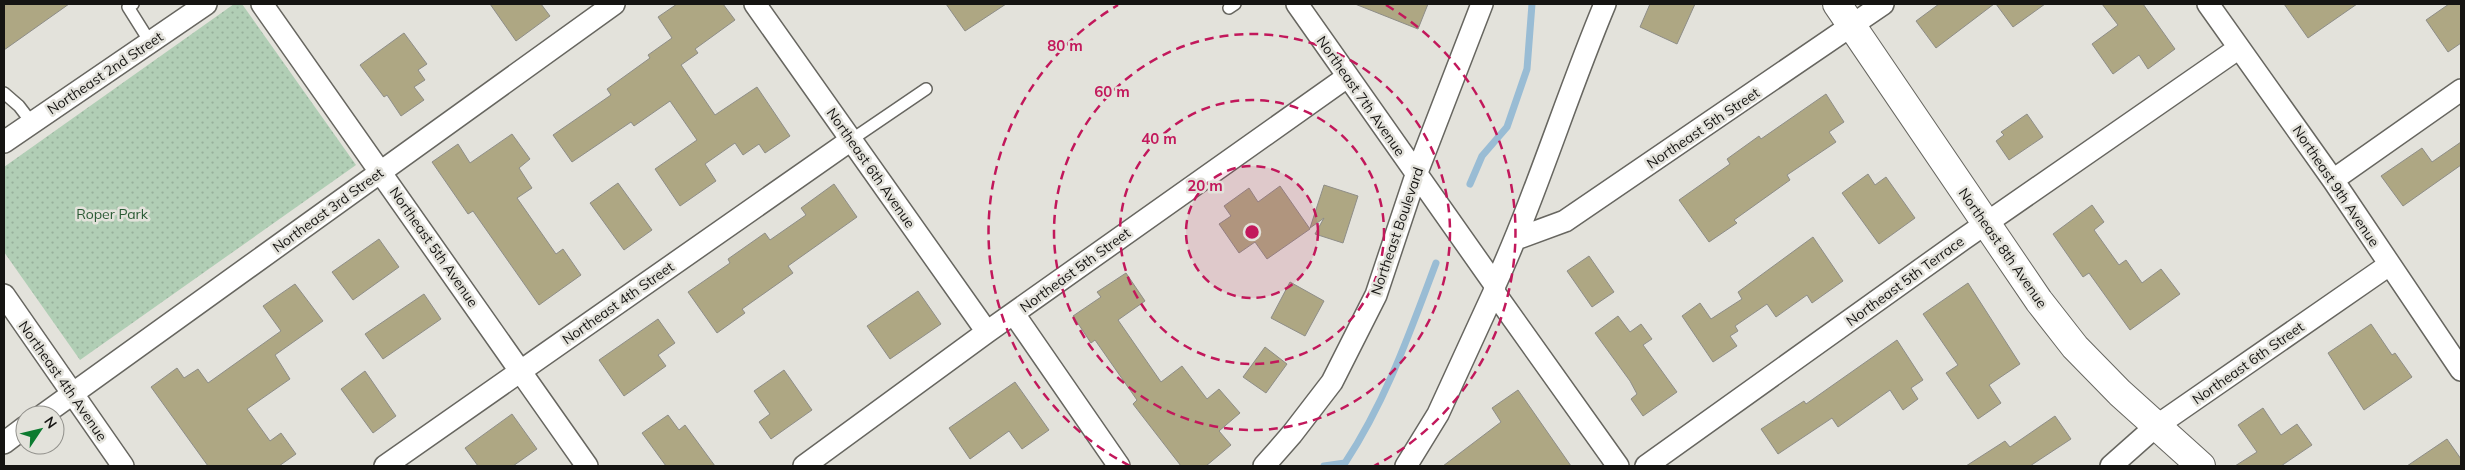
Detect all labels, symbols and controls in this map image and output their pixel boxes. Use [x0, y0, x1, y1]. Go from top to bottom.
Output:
street label: Northeast 2nd Street [44, 28, 166, 118]
street label: Northeast 7th Avenue [1313, 33, 1409, 159]
text: 80 m [1047, 36, 1083, 55]
text: 60 m [1094, 82, 1130, 101]
street label: Northeast 5th Street [1643, 83, 1763, 172]
street label: Northeast 6th Avenue [823, 105, 919, 231]
street label: Northeast 9th Avenue [2289, 122, 2383, 250]
text: 40 m [1141, 129, 1177, 148]
street label: Northeast 3rd Street [269, 164, 387, 256]
street label: Northeast Boulevard [1367, 165, 1427, 297]
text: 20 m [1187, 176, 1223, 195]
street label: Northeast 5th Avenue [386, 184, 482, 310]
street label: Northeast 8th Avenue [1955, 185, 2051, 311]
park label: Roper Park [76, 205, 149, 223]
centre of rings [1243, 223, 1261, 241]
street label: Northeast 5th Street [1016, 224, 1134, 316]
street label: Northeast 5th Terrace [1842, 232, 1968, 330]
street label: Northeast 4th Street [559, 258, 677, 348]
street label: Northeast 4th Avenue [15, 318, 111, 444]
street label: Northeast 6th Street [2189, 318, 2307, 408]
north arrow [15, 405, 65, 455]

